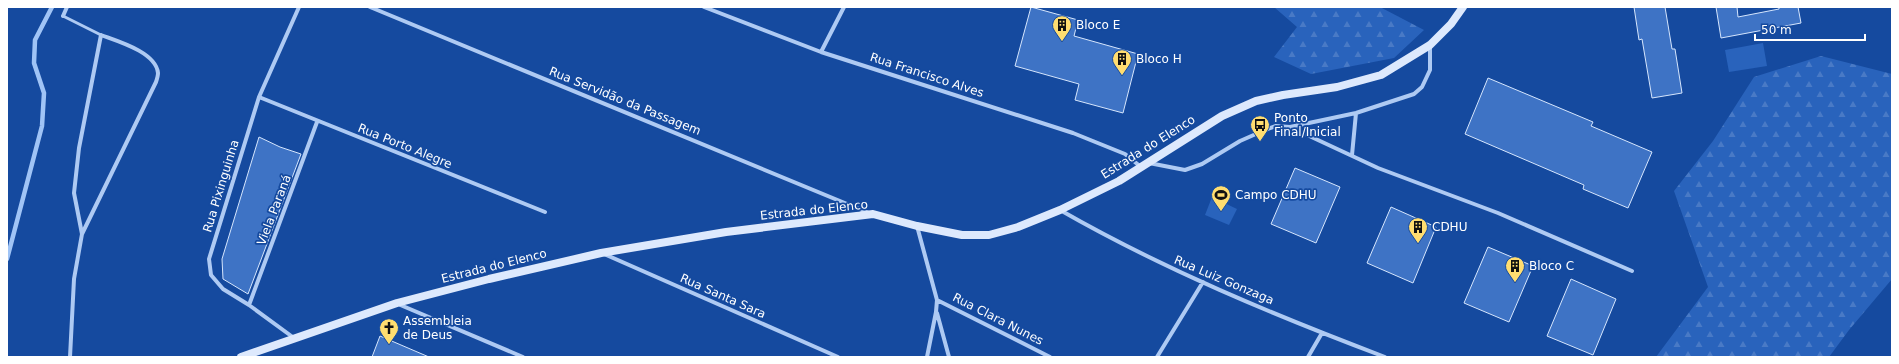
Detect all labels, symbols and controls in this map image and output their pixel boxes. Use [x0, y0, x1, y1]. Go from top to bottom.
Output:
building icon: Bloco E [1051, 14, 1073, 42]
scale bar [1755, 16, 1865, 42]
place label: Bloco E [1076, 18, 1120, 32]
text: 50 m [1761, 23, 1792, 37]
building icon: Bloco H [1111, 48, 1133, 76]
street label: Rua Francisco Alves [868, 50, 986, 100]
place label: Bloco H [1136, 52, 1182, 66]
street label: Rua Servidão da Passagem [547, 64, 703, 138]
place label: Ponto Final/Inicial [1274, 111, 1341, 139]
street label: Estrada do Elenco [1098, 112, 1198, 182]
bus stop icon: Ponto Final/Inicial [1249, 114, 1271, 142]
street label: Rua Porto Alegre [356, 121, 454, 171]
street label: Rua Pixinguinha [200, 138, 242, 234]
street label: Viela Paraná [254, 173, 294, 247]
sports icon: Campo CDHU [1210, 184, 1232, 212]
place label: Campo CDHU [1235, 188, 1317, 202]
street label: Estrada do Elenco [759, 197, 869, 223]
building icon: CDHU [1407, 216, 1429, 244]
place label: CDHU [1432, 220, 1467, 234]
street label: Estrada do Elenco [440, 246, 548, 286]
street label: Rua Luiz Gonzaga [1172, 253, 1276, 307]
building icon: Bloco C [1504, 255, 1526, 283]
place label: Bloco C [1529, 259, 1574, 273]
street label: Rua Santa Sara [678, 271, 768, 321]
street label: Rua Clara Nunes [950, 290, 1046, 348]
place label: Assembleia de Deus [403, 314, 472, 342]
church icon: Assembleia de Deus [378, 317, 400, 345]

